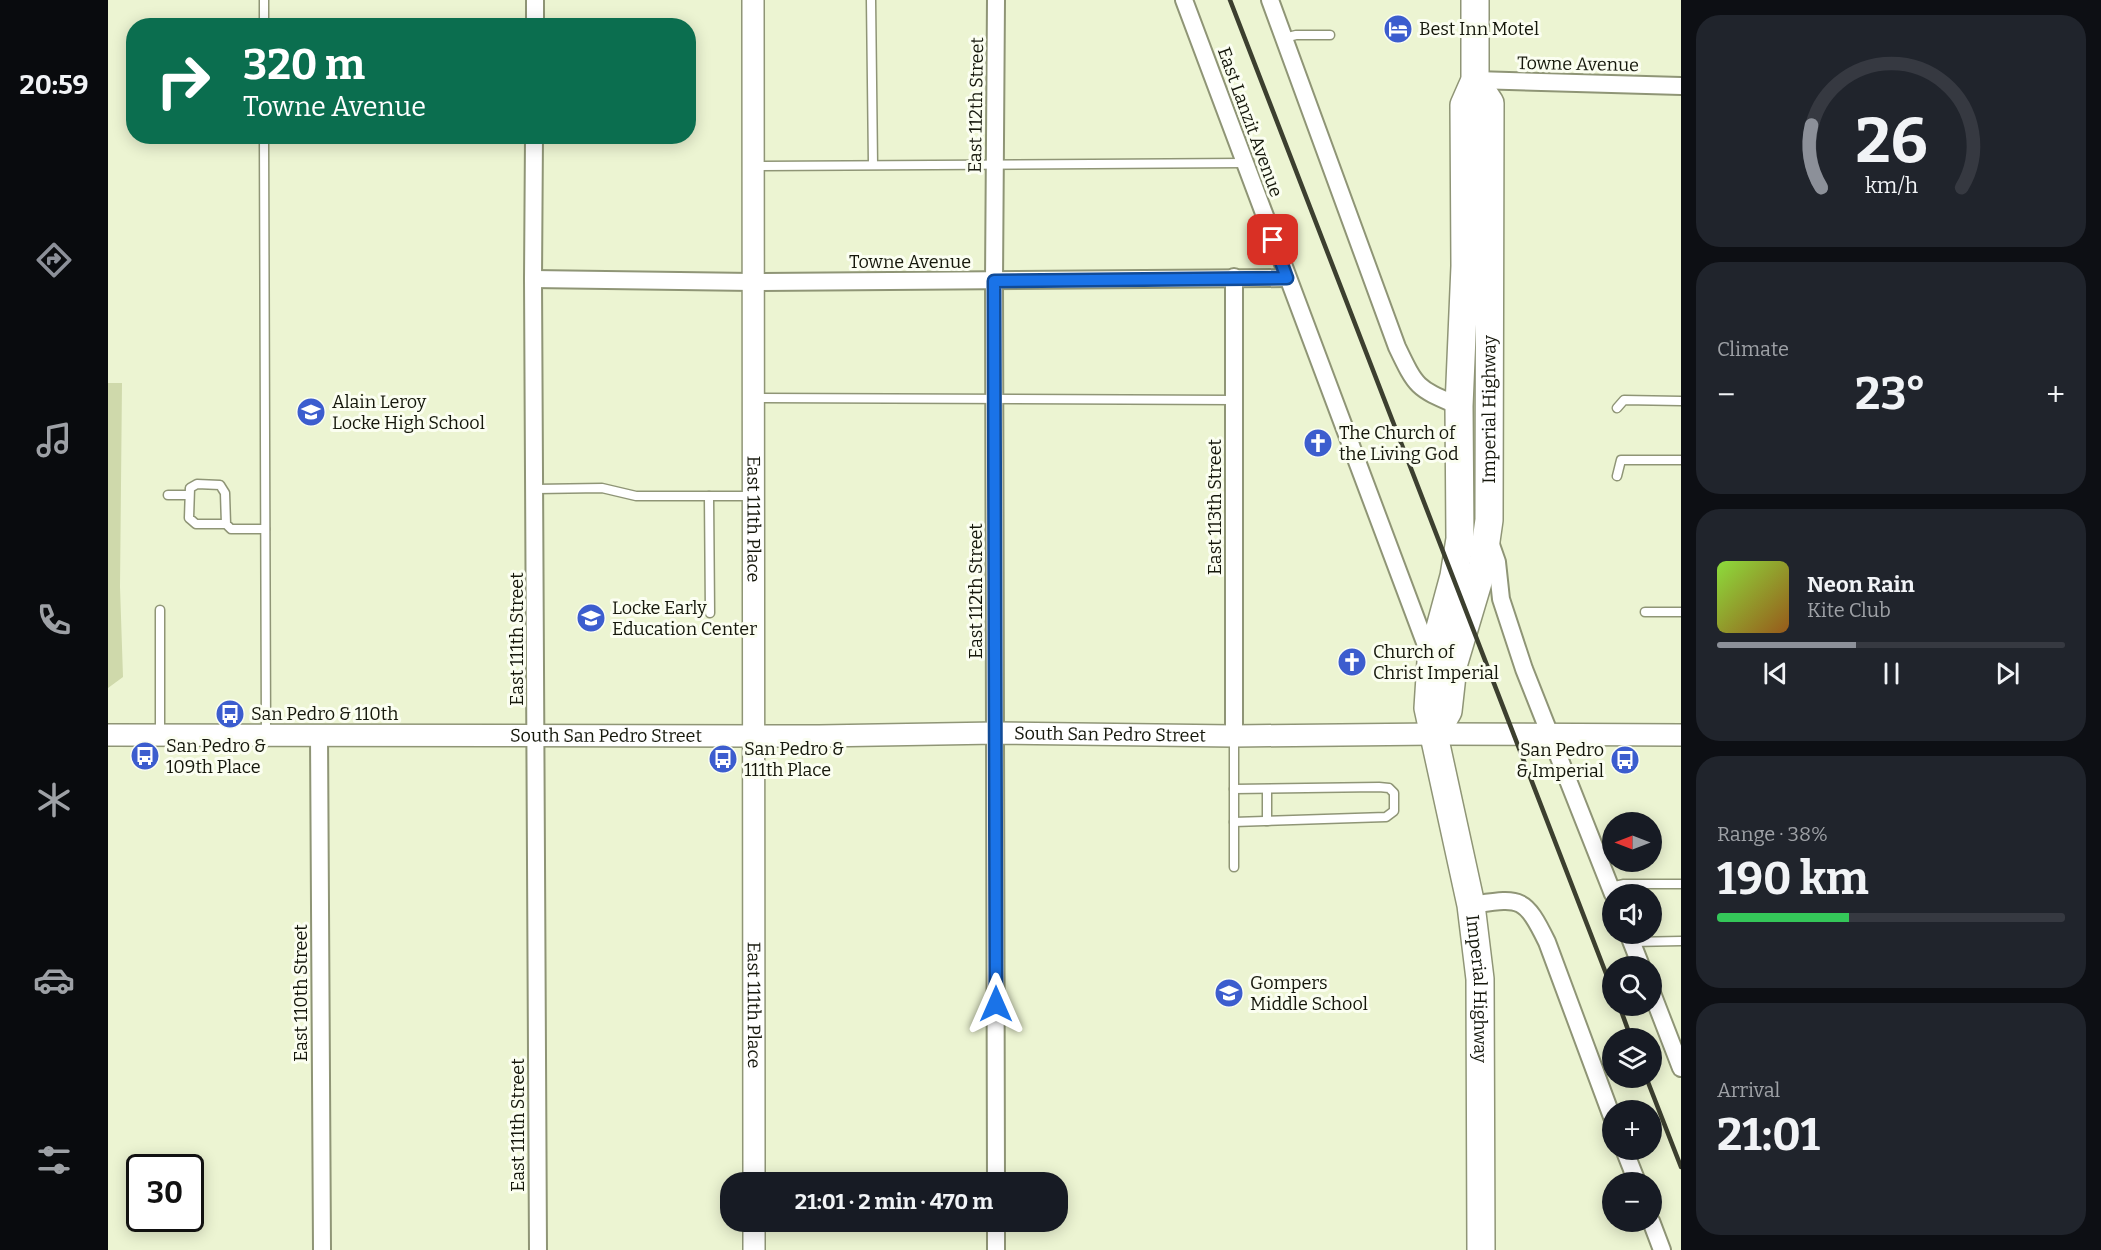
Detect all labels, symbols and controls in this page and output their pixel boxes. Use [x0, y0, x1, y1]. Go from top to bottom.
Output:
hotel icon: Best Inn Motel [1382, 13, 1414, 45]
place label: Best Inn Motel [1419, 18, 1539, 40]
street label: East 112th Street [964, 36, 988, 173]
text: 320 m [243, 40, 365, 90]
icon: right [144, 42, 222, 120]
street label: East Lanzit Avenue [1213, 44, 1287, 200]
street label: Towne Avenue [1517, 52, 1639, 76]
text: 20:59 [19, 69, 89, 101]
text: Towne Avenue [243, 91, 426, 123]
text: 26 [1855, 104, 1927, 179]
text: km/h [1864, 173, 1918, 199]
pin [1247, 214, 1298, 265]
icon: arrive [1256, 223, 1289, 256]
icon: directions [33, 239, 75, 281]
street label: Towne Avenue [849, 251, 971, 273]
street label: Imperial Highway [1478, 335, 1500, 484]
text: Climate [1717, 337, 1789, 361]
text: 23° [1855, 367, 1926, 421]
text: − [1717, 375, 1735, 415]
text: + [2046, 375, 2065, 415]
place label: Alain Leroy Locke High School [332, 391, 485, 434]
school or university icon: Alain Leroy Locke High School [295, 396, 327, 428]
icon: music [33, 419, 75, 461]
place label: The Church of the Living God [1339, 422, 1459, 465]
church icon: The Church of the Living God [1302, 427, 1334, 459]
street label: East 113th Street [1204, 438, 1226, 575]
street label: East 111th Place [742, 456, 764, 582]
street label: East 112th Street [965, 523, 987, 659]
text: Neon Rain [1807, 571, 1915, 598]
street label: East 111th Street [506, 572, 528, 706]
place label: Locke Early Education Center [612, 597, 757, 640]
text: Kite Club [1807, 598, 1891, 622]
icon: phone [33, 599, 75, 641]
school or university icon: Locke Early Education Center [575, 602, 607, 634]
place label: Church of Christ Imperial [1373, 641, 1499, 684]
church icon: Church of Christ Imperial [1336, 646, 1368, 678]
icon: previous [1759, 657, 1792, 690]
icon: pause [1875, 657, 1908, 690]
icon: next [1991, 657, 2024, 690]
bus stop icon: San Pedro & 110th [214, 698, 246, 730]
place label: San Pedro & 110th [251, 703, 398, 725]
street label: South San Pedro Street [1014, 722, 1207, 747]
street label: South San Pedro Street [510, 725, 702, 747]
place label: San Pedro & 109th Place [166, 735, 266, 778]
place label: San Pedro & 111th Place [744, 738, 844, 781]
place label: San Pedro & Imperial [1516, 739, 1604, 782]
bus stop icon: San Pedro & 109th Place [129, 740, 161, 772]
bus stop icon: San Pedro & 111th Place [707, 743, 739, 775]
bus stop icon: San Pedro & Imperial [1609, 744, 1641, 776]
icon: climate [33, 779, 75, 821]
north arrow [1602, 812, 1662, 872]
map controls [1602, 812, 1662, 1232]
text: Range · 38% [1717, 822, 1828, 846]
text: 190 km [1717, 852, 1869, 906]
button: sound [1602, 884, 1662, 944]
street label: Imperial Highway [1461, 913, 1491, 1064]
street label: East 110th Street [290, 924, 312, 1062]
street label: East 111th Place [743, 942, 765, 1068]
button: search [1602, 956, 1662, 1016]
icon: car [33, 959, 75, 1001]
position arrow [964, 972, 1028, 1036]
place label: Gompers Middle School [1250, 972, 1368, 1015]
school or university icon: Gompers Middle School [1213, 977, 1245, 1009]
button: layers [1602, 1028, 1662, 1088]
street label: East 111th Street [507, 1058, 529, 1192]
text: Arrival [1717, 1078, 1780, 1102]
button: + [1602, 1100, 1662, 1160]
text: 21:01 [1717, 1108, 1820, 1162]
icon: filters [33, 1139, 75, 1181]
speed limit sign: 30 [126, 1154, 204, 1232]
button: − [1602, 1172, 1662, 1232]
text: 21:01 · 2 min · 470 m [795, 1188, 993, 1215]

